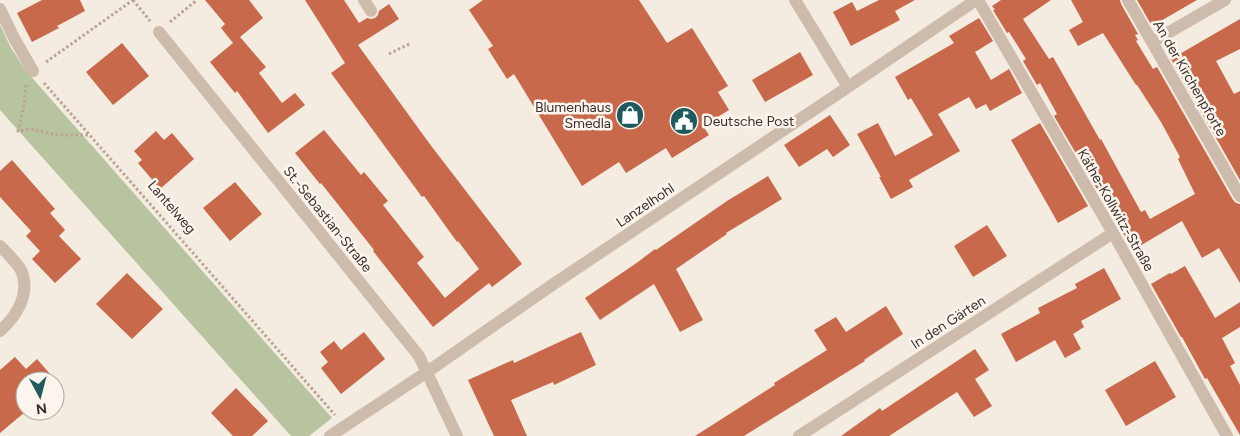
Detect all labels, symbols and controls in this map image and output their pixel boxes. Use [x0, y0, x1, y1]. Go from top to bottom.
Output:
street label: An der Kirchenpforte [1149, 17, 1230, 140]
place label: Blumenhaus Smedla [535, 99, 611, 132]
shop icon: Blumenhaus Smedla [615, 100, 645, 130]
public building icon: Deutsche Post [669, 106, 699, 136]
place label: Deutsche Post [703, 113, 794, 130]
street label: Käthe-Kollwitz-Straße [1074, 146, 1158, 275]
street label: St.-Sebastian-Straße [280, 163, 376, 276]
street label: Lantelweg [144, 177, 199, 237]
street label: Lanzelhohl [613, 180, 678, 231]
street label: In den Gärten [908, 292, 989, 353]
north arrow [15, 371, 65, 421]
text: N [35, 399, 48, 418]

